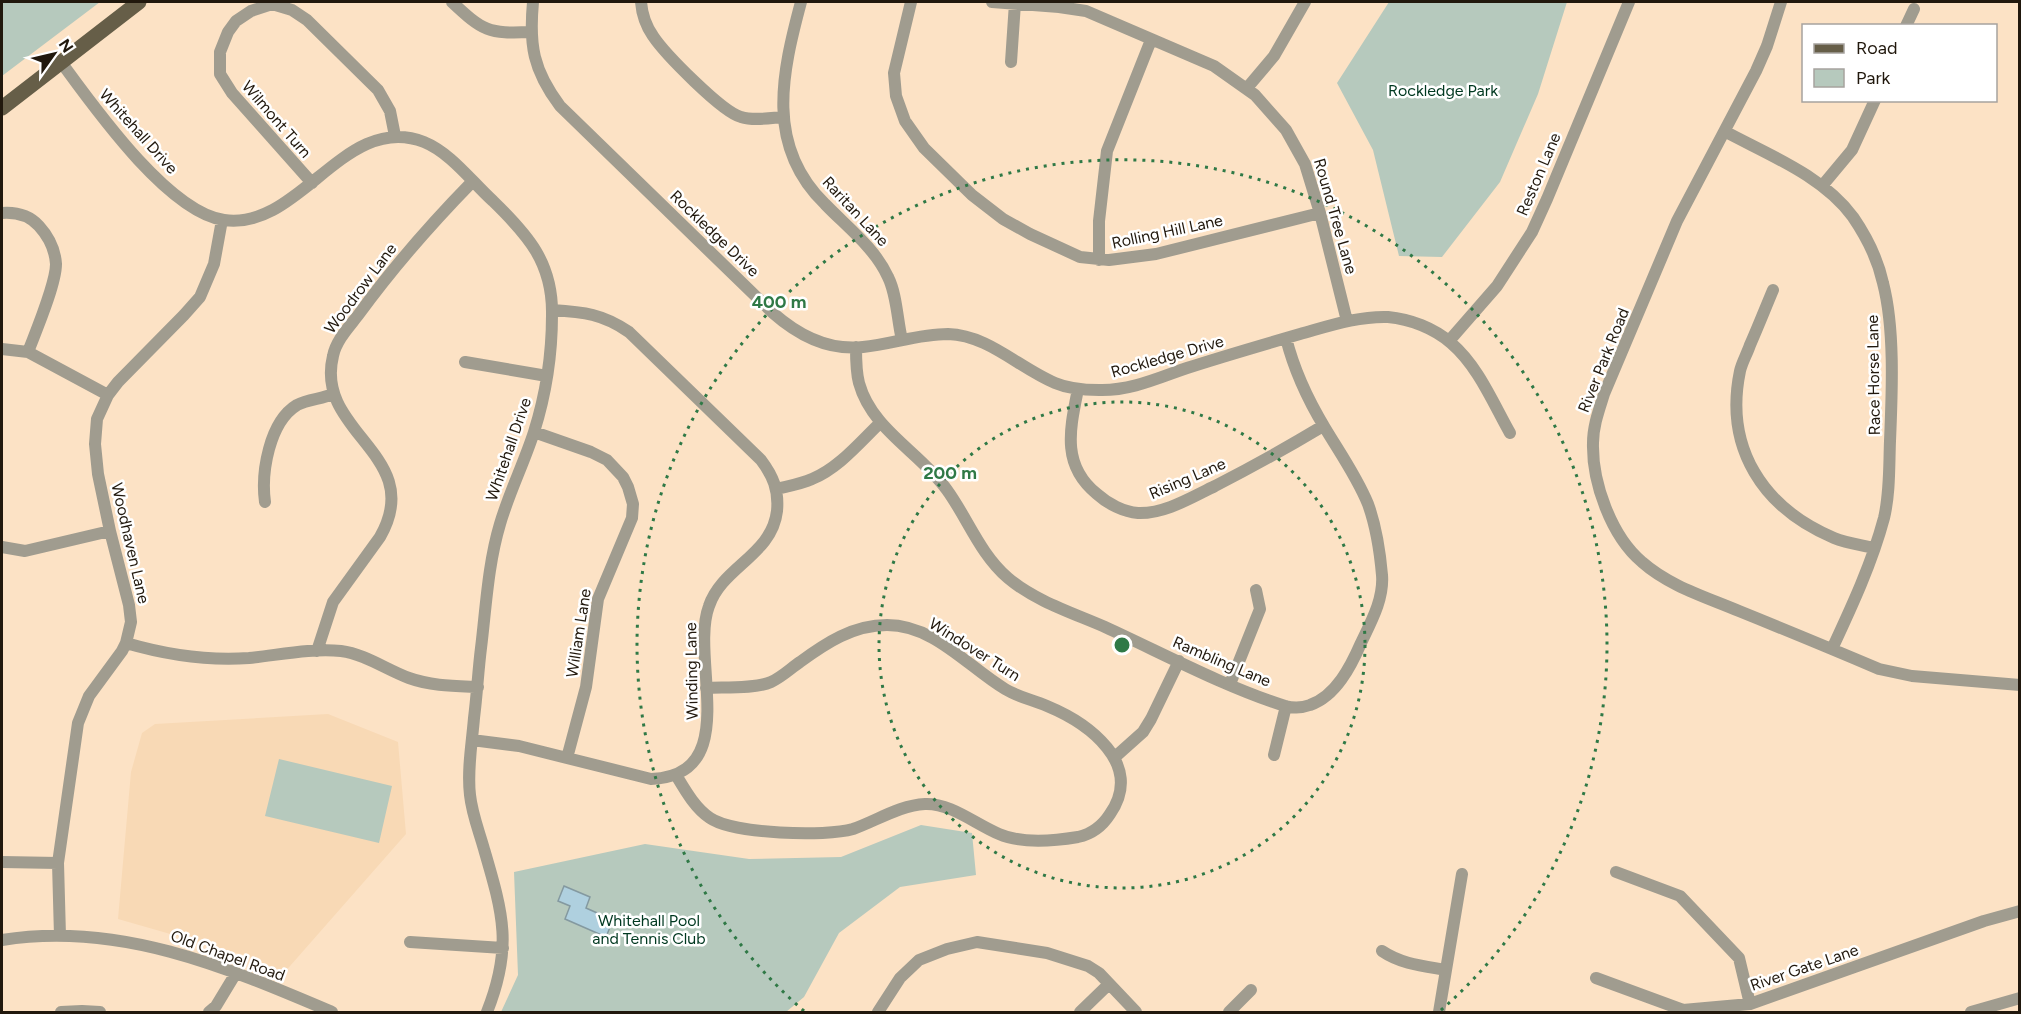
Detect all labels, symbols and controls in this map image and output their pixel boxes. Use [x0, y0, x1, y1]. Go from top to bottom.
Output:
north arrow [24, 24, 84, 84]
legend [1802, 24, 1997, 102]
text: N [55, 35, 77, 56]
text: Road [1856, 37, 1897, 59]
text: Park [1856, 67, 1891, 89]
street label: Wilmont Turn [238, 77, 315, 162]
park label: Rockledge Park [1388, 81, 1498, 100]
street label: Whitehall Drive [95, 85, 182, 178]
street label: Reston Lane [1512, 130, 1565, 219]
street label: Round Tree Lane [1310, 156, 1361, 276]
street label: Raritan Lane [819, 172, 893, 250]
street label: Rockledge Drive [666, 186, 763, 281]
street label: Rolling Hill Lane [1110, 210, 1225, 253]
street label: Woodrow Lane [320, 239, 401, 337]
text: 400 m [752, 291, 806, 313]
street label: River Park Road [1574, 305, 1633, 415]
street label: Race Horse Lane [1863, 314, 1884, 435]
street label: Rockledge Drive [1109, 331, 1226, 382]
street label: Whitehall Drive [482, 395, 535, 503]
street label: Rising Lane [1146, 454, 1229, 503]
text: 200 m [923, 462, 977, 484]
street label: Woodhaven Lane [107, 481, 154, 606]
street label: William Lane [562, 587, 595, 679]
street label: Windover Turn [926, 614, 1024, 685]
street label: Winding Lane [681, 622, 702, 720]
street label: Rambling Lane [1170, 632, 1274, 691]
centre of rings [1112, 635, 1132, 655]
park label: Whitehall Pool and Tennis Club [592, 911, 706, 948]
street label: Old Chapel Road [168, 926, 288, 985]
street label: River Gate Lane [1748, 940, 1861, 995]

